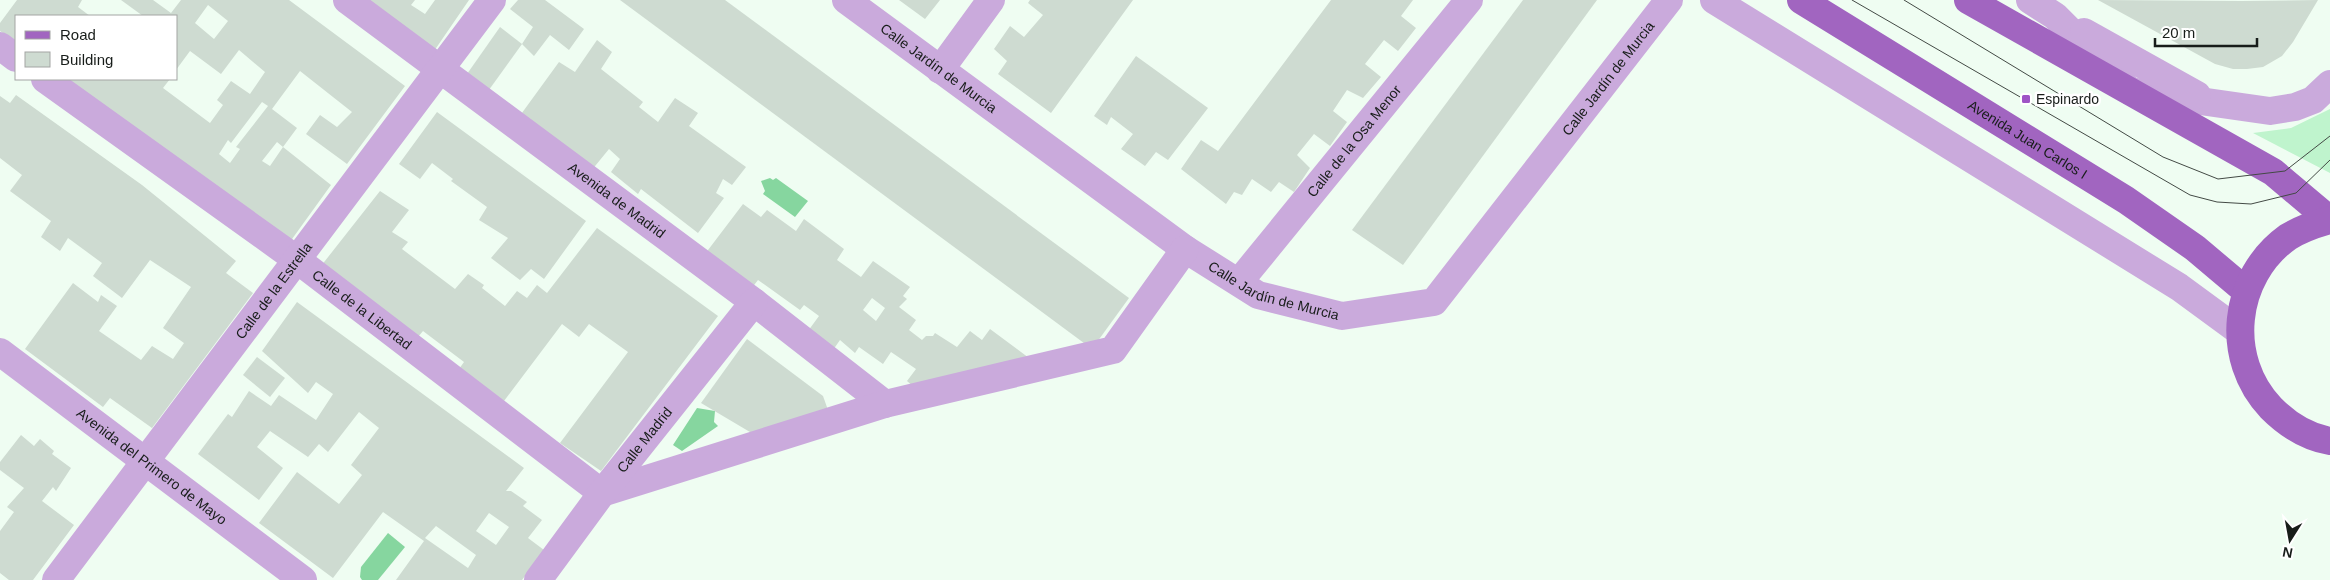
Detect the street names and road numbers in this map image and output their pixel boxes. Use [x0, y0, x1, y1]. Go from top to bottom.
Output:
street label: Calle Jardín de Murcia [1559, 18, 1658, 139]
street label: Calle Jardín de Murcia [877, 20, 1000, 116]
street label: Calle de la Osa Menor [1304, 82, 1405, 200]
street label: Avenida Juan Carlos I [1965, 97, 2090, 182]
street label: Avenida de Madrid [565, 159, 668, 241]
street label: Calle de la Estrella [232, 239, 315, 342]
street label: Calle Jardín de Murcia [1205, 258, 1341, 323]
street label: Calle de la Libertad [309, 266, 415, 353]
street label: Calle Madrid [614, 404, 675, 476]
street label: Avenida del Primero de Mayo [74, 405, 230, 528]

